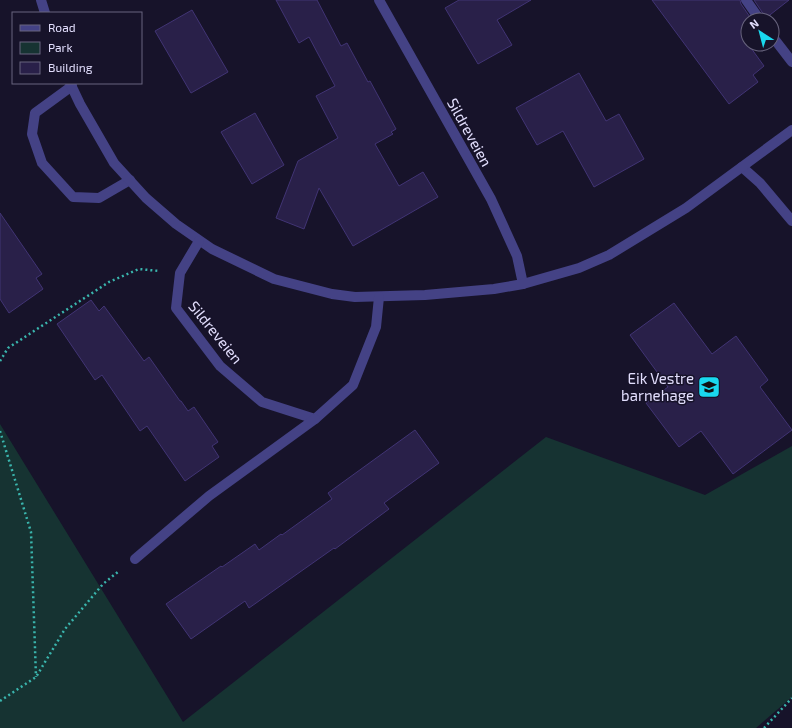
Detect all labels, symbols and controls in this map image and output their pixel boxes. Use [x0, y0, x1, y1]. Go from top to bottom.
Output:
legend [12, 12, 142, 84]
north arrow [740, 12, 780, 52]
text: N [747, 16, 761, 31]
text: Road [48, 20, 76, 34]
text: Park [48, 40, 73, 54]
text: Building [48, 60, 93, 74]
street label: Sildreveien [444, 95, 496, 169]
street label: Sildreveien [185, 297, 247, 367]
place label: Eik Vestre barnehage [621, 369, 694, 404]
school or university icon: Eik Vestre barnehage [696, 374, 722, 400]

